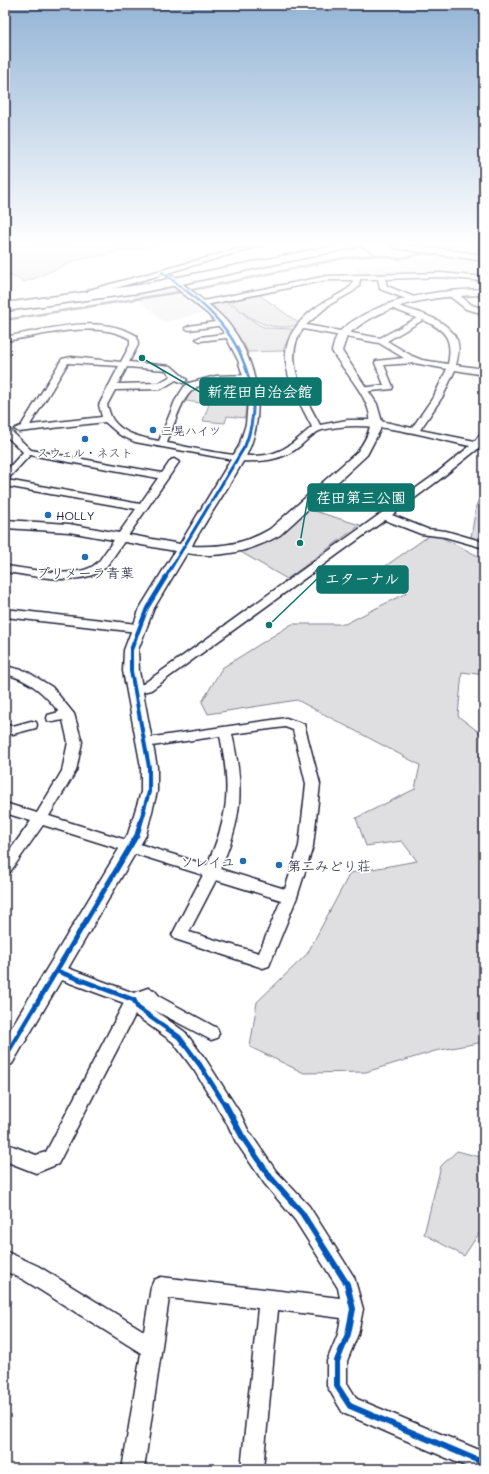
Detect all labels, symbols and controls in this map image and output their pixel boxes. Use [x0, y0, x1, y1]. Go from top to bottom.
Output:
callout: 新荏田自治会館 [200, 378, 321, 405]
text: 新荏田自治会館 [207, 381, 313, 401]
place label: 三晃ハイツ [161, 422, 221, 438]
marker: 三晃ハイツ [148, 425, 158, 435]
marker: スウェル・ネスト [80, 434, 90, 444]
place label: スウェル・ネスト [37, 444, 133, 460]
callout: 荏田第三公園 [308, 484, 414, 511]
text: 荏田第三公園 [316, 487, 406, 507]
place label: HOLLY [56, 507, 95, 523]
marker: HOLLY [43, 510, 53, 520]
marker: プリメーラ青葉 [80, 552, 90, 562]
place label: プリメーラ青葉 [36, 563, 134, 582]
callout: エターナル [317, 566, 408, 593]
text: エターナル [325, 568, 399, 588]
place label: ソレイユ [180, 852, 235, 871]
marker: ソレイユ [238, 856, 248, 866]
place label: 第二みどり荘 [287, 856, 371, 875]
marker: 第二みどり荘 [274, 860, 284, 870]

